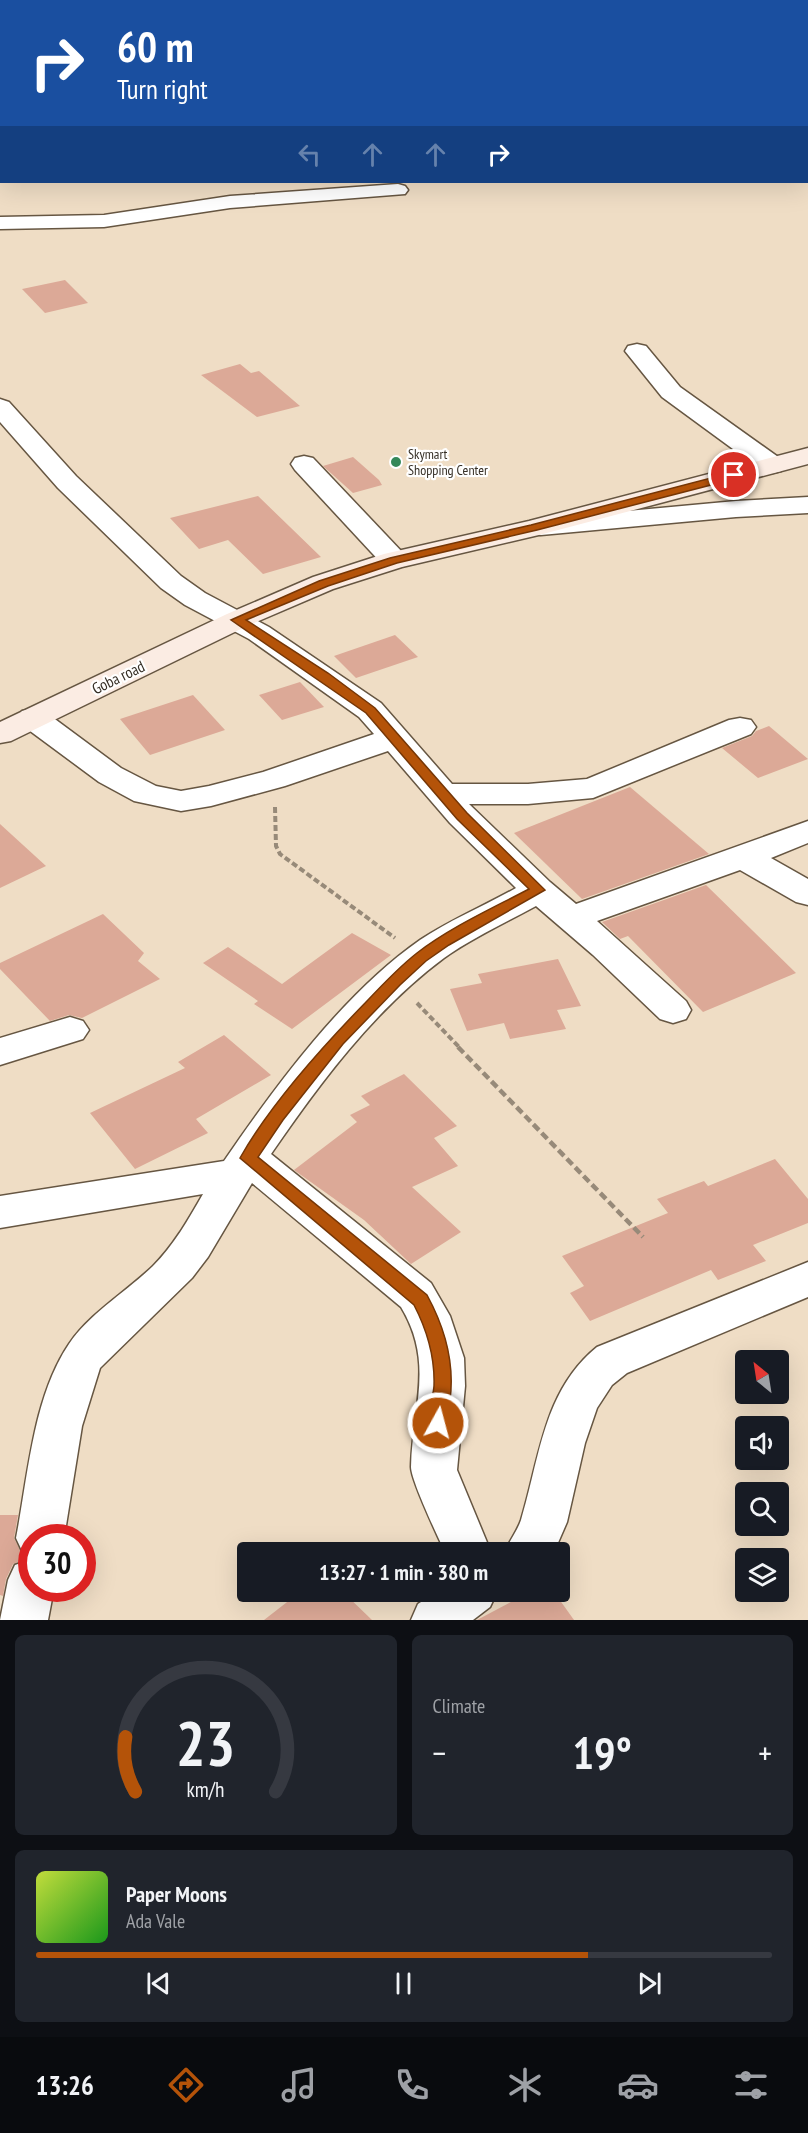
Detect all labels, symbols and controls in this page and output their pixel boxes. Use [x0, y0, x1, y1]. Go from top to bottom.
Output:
text: 60 m [117, 19, 194, 74]
icon: right [18, 24, 96, 102]
text: Turn right [117, 72, 208, 106]
icon: left [293, 138, 326, 171]
icon: ahead [356, 138, 389, 171]
icon: ahead [419, 138, 452, 171]
icon: right [482, 138, 515, 171]
place label: Skymart Shopping Center [408, 445, 488, 479]
pin [708, 449, 759, 500]
marker: Skymart Shopping Center [389, 455, 403, 469]
icon: arrive [717, 458, 750, 491]
street label: Goba road [88, 656, 148, 698]
north arrow [735, 1350, 789, 1404]
map controls [735, 1350, 789, 1602]
position arrow [406, 1391, 470, 1455]
button: sound [735, 1416, 789, 1470]
button: search [735, 1482, 789, 1536]
speed limit sign: 30 [18, 1524, 96, 1602]
button: layers [735, 1548, 789, 1602]
text: 13:27 · 1 min · 380 m [319, 1558, 488, 1586]
text: Climate [433, 1693, 485, 1719]
text: 23 [176, 1702, 236, 1783]
text: 19° [573, 1723, 632, 1781]
text: − [433, 1731, 446, 1774]
text: + [758, 1731, 772, 1774]
text: km/h [187, 1775, 225, 1803]
text: Paper Moons [126, 1880, 227, 1908]
text: Ada Vale [126, 1908, 185, 1934]
icon: previous [142, 1967, 175, 2000]
icon: pause [387, 1967, 420, 2000]
icon: next [633, 1967, 666, 2000]
icon: directions [165, 2064, 207, 2106]
icon: music [278, 2064, 320, 2106]
icon: phone [391, 2064, 433, 2106]
icon: climate [504, 2064, 546, 2106]
icon: car [617, 2064, 659, 2106]
icon: filters [730, 2064, 772, 2106]
text: 13:26 [36, 2068, 94, 2102]

